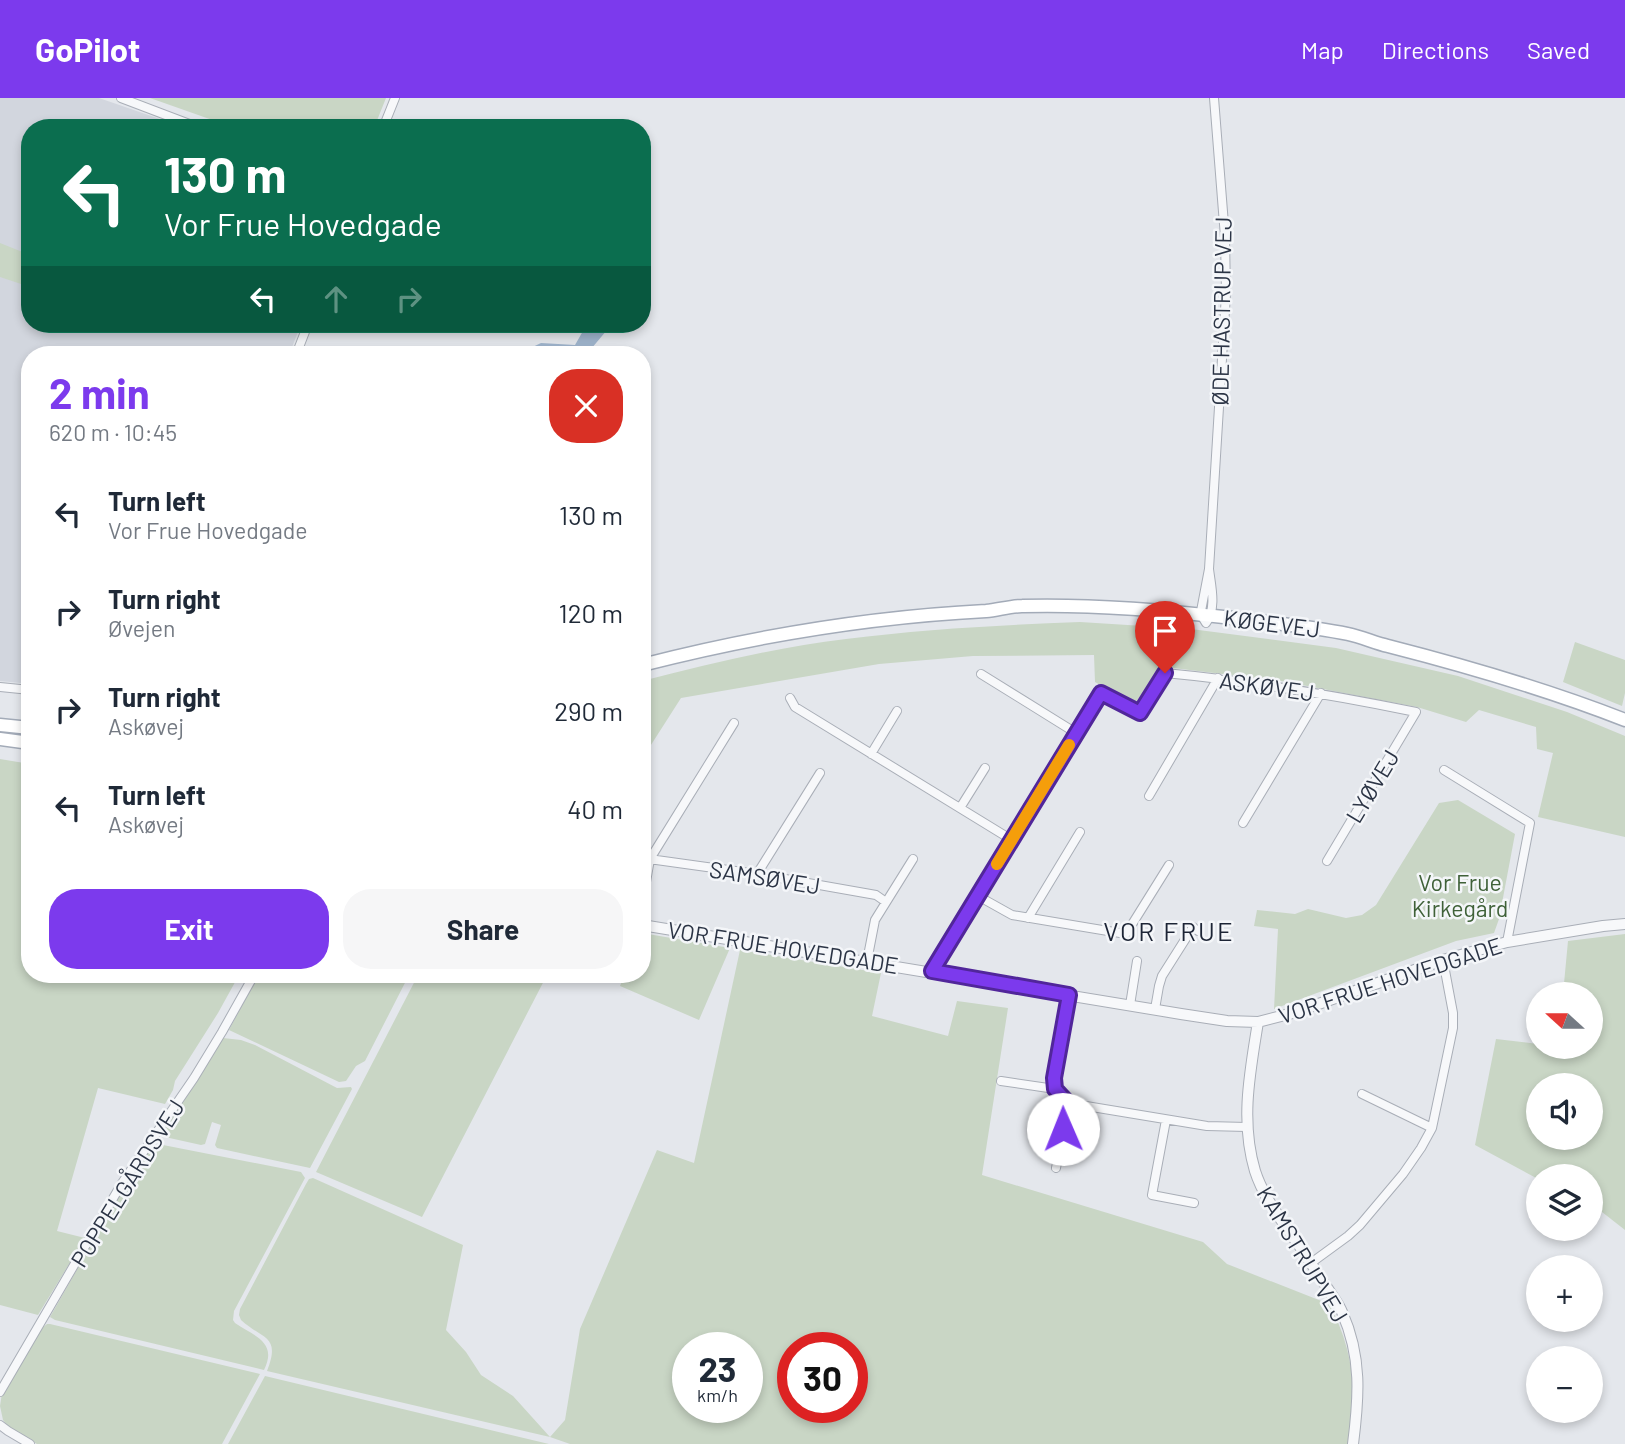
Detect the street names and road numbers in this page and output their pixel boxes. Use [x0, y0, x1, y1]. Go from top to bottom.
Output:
street label: ØDE HASTRUP VEJ [1205, 216, 1237, 406]
street label: KØGEVEJ [1222, 603, 1322, 643]
street label: ASKØVEJ [1218, 666, 1316, 706]
street label: LYØVEJ [1339, 744, 1405, 828]
street label: SAMSØVEJ [707, 854, 823, 900]
street label: VOR FRUE HOVEDGADE [666, 915, 900, 979]
street label: VOR FRUE HOVEDGADE [1275, 931, 1505, 1029]
street label: POPPELGÅRDSVEJ [64, 1094, 190, 1272]
street label: KAMSTRUPVEJ [1251, 1181, 1355, 1327]

